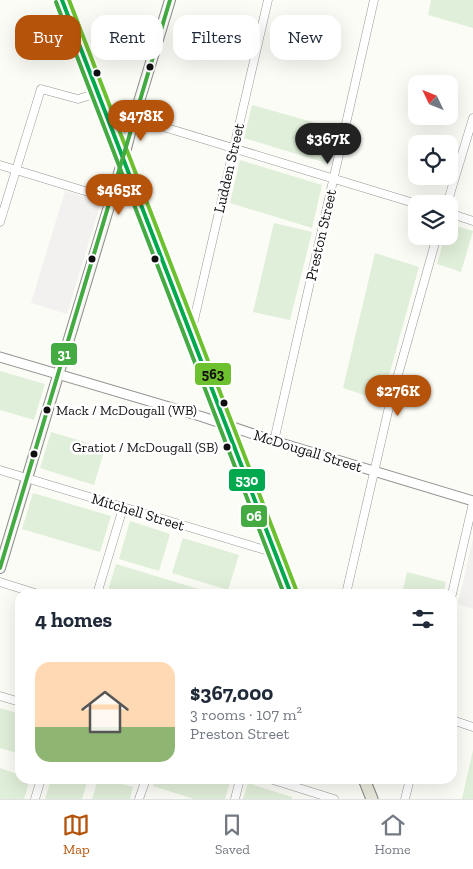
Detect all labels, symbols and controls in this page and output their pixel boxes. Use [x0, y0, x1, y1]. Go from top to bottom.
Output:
chip: Buy [15, 15, 81, 60]
chip: Rent [91, 15, 163, 60]
chip: Filters [173, 15, 260, 60]
chip: New [270, 15, 341, 60]
unlabelled marker [145, 62, 155, 72]
unlabelled marker [92, 68, 102, 78]
north arrow [408, 75, 458, 125]
map controls [408, 75, 458, 245]
pin: $478K [106, 100, 176, 142]
text: $478K [119, 106, 163, 125]
street label: Ludden Street [210, 121, 248, 215]
pin: $367K [293, 122, 363, 165]
text: $367K [306, 129, 350, 148]
button: locate [408, 135, 458, 185]
pin: $465K [84, 174, 154, 216]
text: $465K [97, 180, 141, 199]
street label: Preston Street [302, 187, 340, 282]
button: layers [408, 195, 458, 245]
unlabelled marker [87, 254, 97, 264]
unlabelled marker [150, 254, 160, 264]
line badge: 31 [50, 342, 78, 366]
text: 31 [57, 346, 71, 363]
line badge: 563 [194, 362, 232, 386]
text: 563 [202, 366, 225, 383]
pin: $276K [363, 374, 433, 417]
text: $276K [376, 381, 420, 400]
unlabelled marker [219, 398, 229, 408]
place label: Mack / McDougall (WB) [56, 402, 197, 419]
marker: Mack / McDougall (WB) [42, 405, 52, 415]
street label: McDougall Street [251, 426, 365, 476]
place label: Gratiot / McDougall (SB) [72, 439, 218, 456]
marker: Gratiot / McDougall (SB) [222, 442, 232, 452]
unlabelled marker [29, 449, 39, 459]
line badge: 530 [228, 468, 266, 492]
text: 530 [236, 472, 258, 489]
street label: Mitchell Street [89, 489, 187, 535]
line badge: 06 [240, 504, 268, 528]
text: 06 [246, 508, 262, 525]
icon: filters [409, 605, 437, 633]
text: 4 homes [35, 607, 112, 632]
text: $367,000 [190, 680, 273, 705]
icon: home [75, 682, 135, 742]
text: 3 rooms · 107 m² [190, 705, 302, 724]
text: Preston Street [190, 724, 290, 743]
tab: Map [62, 811, 90, 858]
tab: Saved [215, 811, 250, 858]
tab: Home [375, 811, 411, 858]

